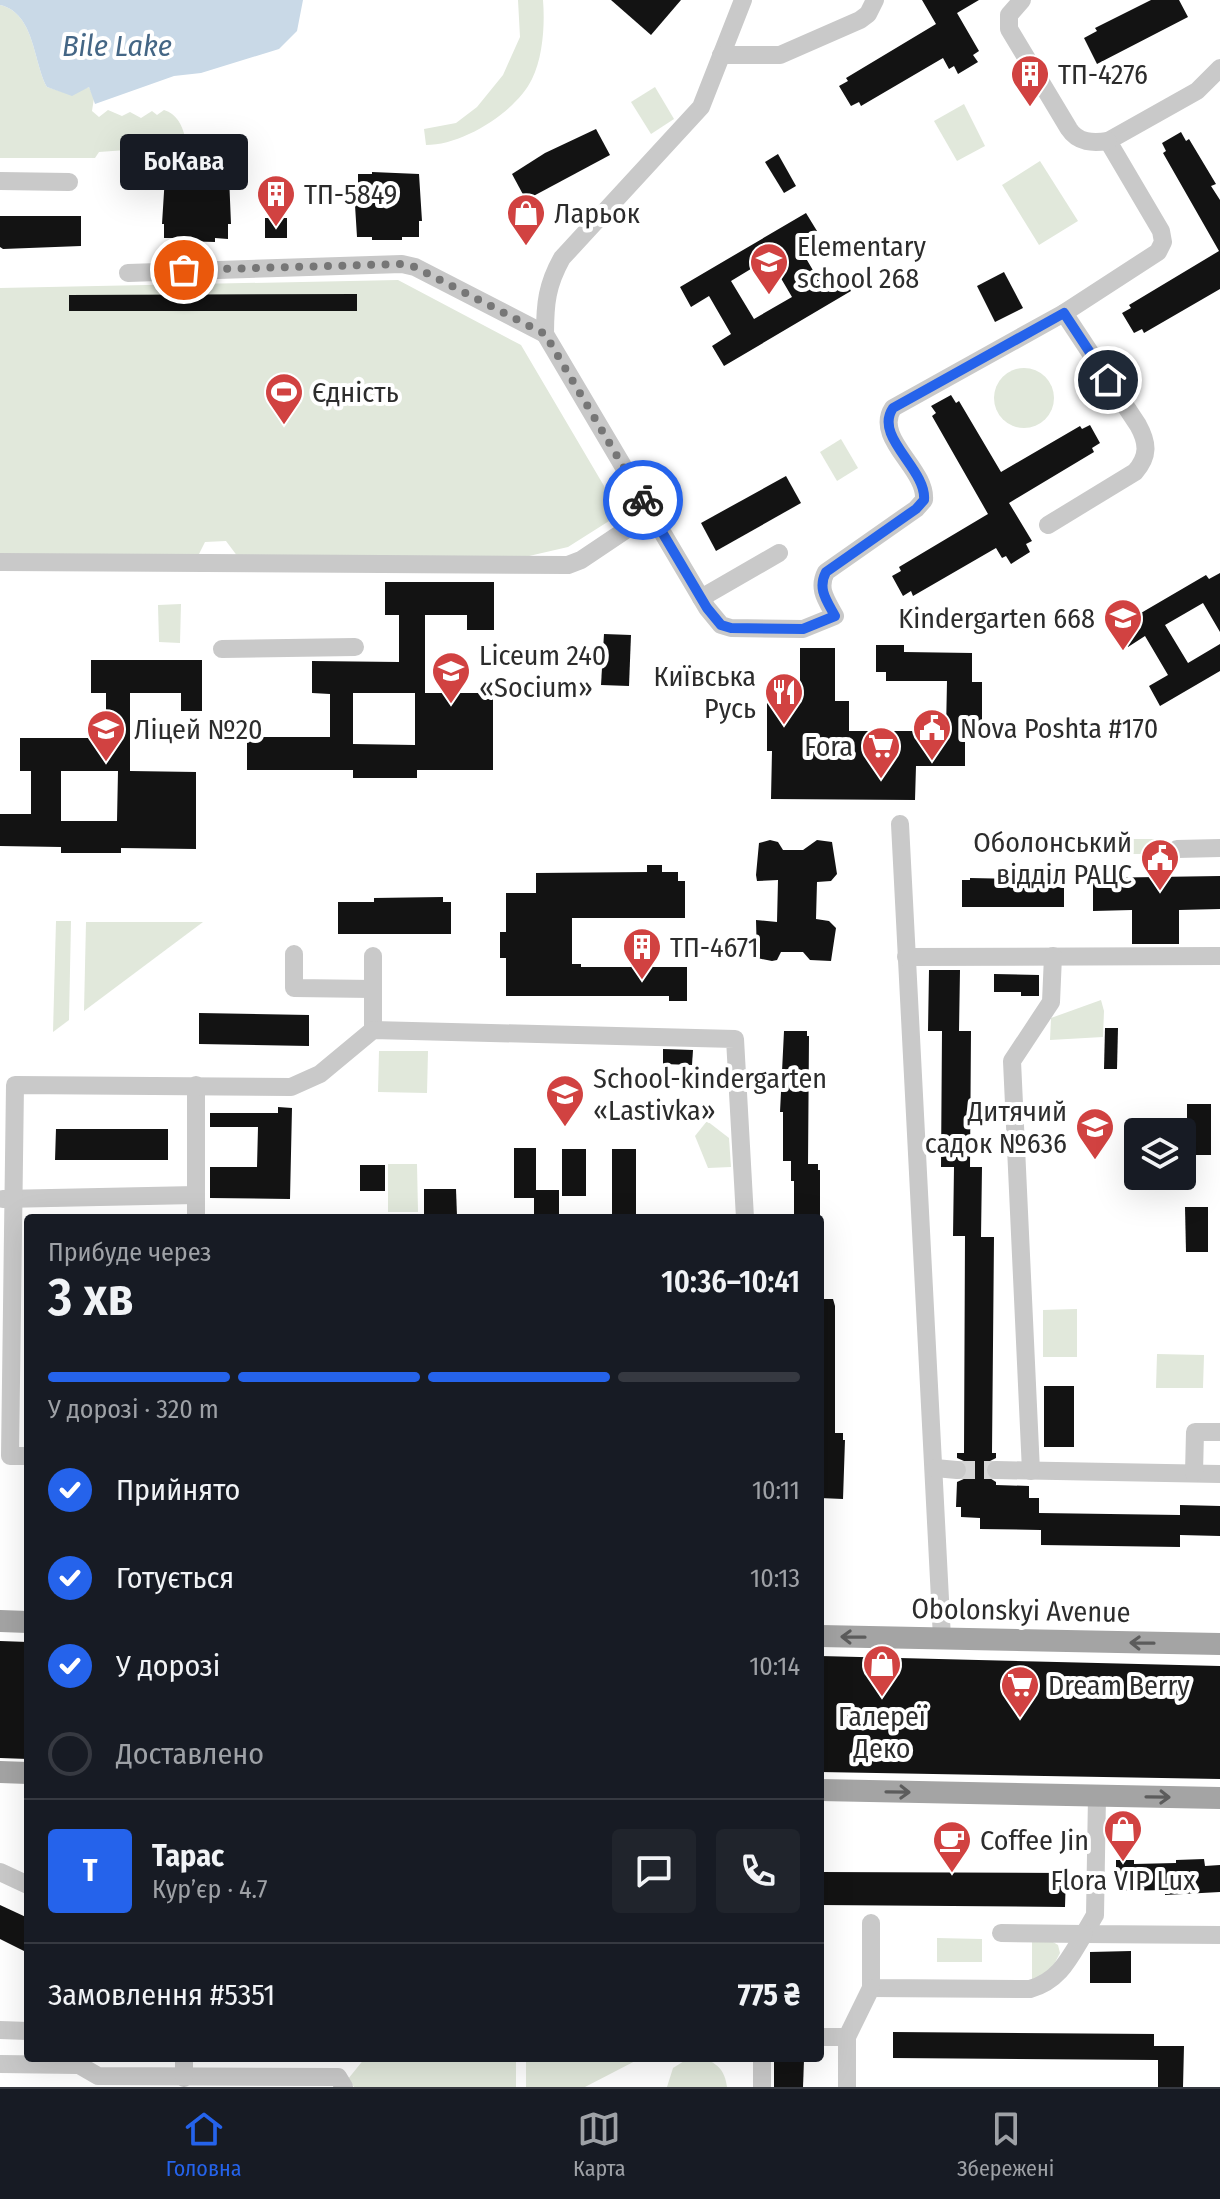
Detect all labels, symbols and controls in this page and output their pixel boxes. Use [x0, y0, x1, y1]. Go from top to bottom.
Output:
water label: Bile Lake [62, 28, 172, 64]
building icon: ТП-4276 [1009, 53, 1051, 108]
place label: ТП-4276 [1058, 58, 1148, 91]
callout: БоКава [120, 134, 248, 190]
text: БоКава [143, 146, 225, 177]
building icon: ТП-5849 [255, 173, 297, 228]
place label: ТП-5849 [304, 178, 397, 211]
shop icon: Ларьок [505, 192, 547, 247]
place label: Ларьок [554, 197, 640, 230]
place label: Elementary school 268 [797, 230, 927, 295]
pin [150, 236, 218, 304]
school or university icon: Elementary school 268 [748, 241, 790, 296]
icon: bag [162, 248, 206, 292]
pin [1074, 346, 1142, 414]
icon: home [1086, 358, 1130, 402]
sports icon: Єдність [263, 371, 305, 426]
place label: Єдність [312, 376, 399, 409]
courier [603, 460, 683, 540]
icon: bike [621, 478, 665, 522]
school or university icon: Kindergarten 668 [1102, 597, 1144, 652]
place label: Kindergarten 668 [898, 602, 1095, 635]
place label: Liceum 240 «Socium» [479, 639, 606, 704]
school or university icon: Liceum 240 «Socium» [430, 650, 472, 705]
place label: Київська Русь [654, 660, 756, 725]
restaurant icon: Київська Русь [763, 671, 805, 726]
public building icon: Nova Poshta #170 [911, 707, 953, 762]
school or university icon: Ліцей №20 [85, 708, 127, 763]
place label: Nova Poshta #170 [960, 712, 1158, 745]
place label: Ліцей №20 [134, 713, 263, 746]
supermarket icon: Fora [860, 725, 902, 780]
place label: Fora [804, 730, 853, 763]
place label: Оболонський відділ РАЦС [973, 826, 1132, 891]
public building icon: Оболонський відділ РАЦС [1139, 837, 1181, 892]
building icon: ТП-4671 [621, 926, 663, 981]
place label: ТП-4671 [670, 931, 759, 964]
place label: School-kindergarten «Lastivka» [593, 1062, 827, 1127]
school or university icon: School-kindergarten «Lastivka» [544, 1073, 586, 1128]
place label: Дитячий садок №636 [925, 1095, 1067, 1160]
school or university icon: Дитячий садок №636 [1074, 1106, 1116, 1161]
map controls [1124, 1118, 1196, 1190]
button: layers [1124, 1118, 1196, 1190]
text: Прибуде через [48, 1237, 211, 1268]
text: 10:36–10:41 [661, 1264, 800, 1300]
text: 3 хв [48, 1266, 134, 1329]
text: У дорозі · 320 m [48, 1394, 219, 1425]
icon: check [48, 1468, 92, 1512]
text: Прийнято [116, 1472, 240, 1508]
text: 10:11 [752, 1475, 800, 1506]
icon: check [48, 1556, 92, 1600]
text: Готується [116, 1560, 234, 1596]
text: 10:13 [750, 1563, 800, 1594]
street label: Obolonskyi Avenue [911, 1592, 1131, 1629]
one-way arrow [840, 1629, 867, 1644]
one-way arrow [1129, 1635, 1156, 1651]
shop icon: Галереї Деко [861, 1643, 903, 1698]
icon: check [48, 1644, 92, 1688]
text: У дорозі [116, 1648, 220, 1684]
text: 10:14 [749, 1651, 800, 1682]
supermarket icon: Dream Berry [999, 1664, 1041, 1719]
place label: Dream Berry [1048, 1669, 1190, 1702]
place label: Галереї Деко [838, 1700, 927, 1765]
text: Доставлено [116, 1736, 264, 1772]
one-way arrow [884, 1784, 911, 1799]
one-way arrow [1144, 1789, 1171, 1805]
shop icon: Flora VIP Lux [1102, 1808, 1144, 1863]
cafe icon: Coffee Jin [931, 1819, 973, 1874]
place label: Coffee Jin [980, 1824, 1089, 1857]
button: chat [612, 1829, 696, 1913]
button: phone [716, 1829, 800, 1913]
text: Тарас [152, 1838, 224, 1874]
text: Т [83, 1853, 97, 1889]
place label: Flora VIP Lux [1051, 1864, 1196, 1897]
text: Кур’єр · 4.7 [152, 1874, 268, 1905]
text: Замовлення #5351 [48, 1977, 275, 2013]
text: 775 ₴ [738, 1977, 800, 2013]
tab: Головна [166, 2107, 242, 2182]
tab: Карта [573, 2107, 626, 2182]
tab: Збережені [957, 2107, 1054, 2182]

